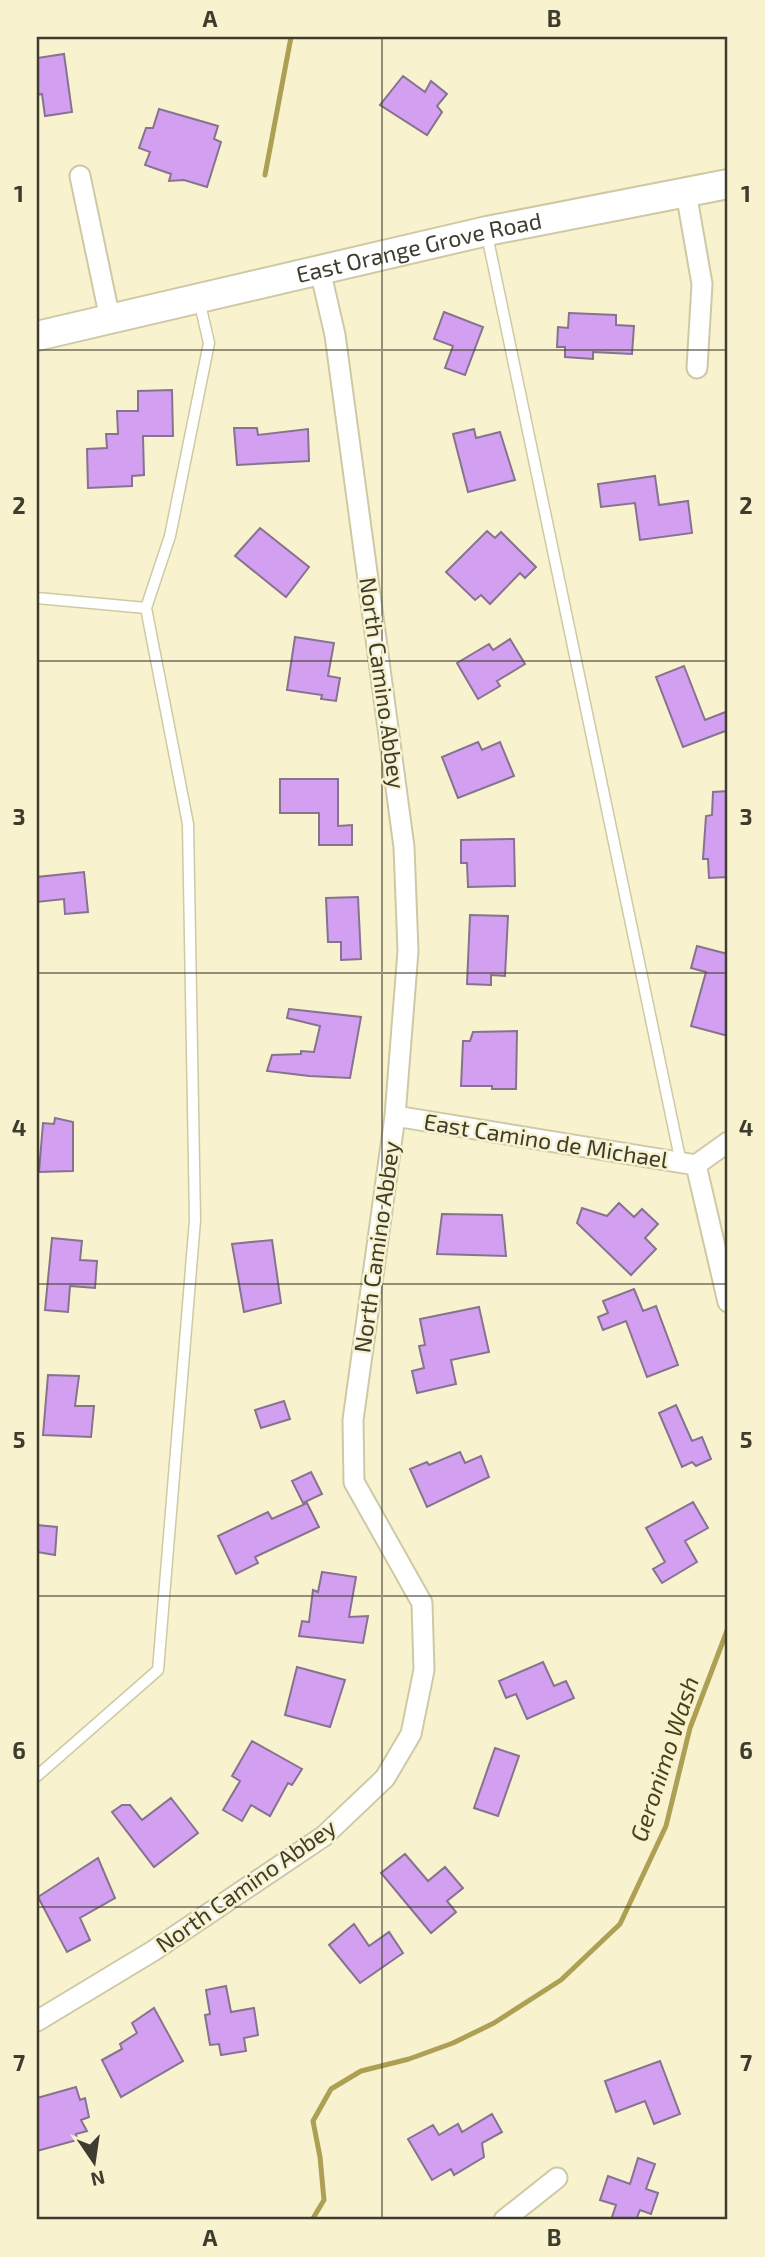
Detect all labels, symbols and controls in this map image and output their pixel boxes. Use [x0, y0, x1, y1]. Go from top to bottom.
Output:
text: A [202, 4, 218, 32]
text: B [547, 4, 561, 32]
text: 1 [14, 179, 24, 207]
text: 1 [741, 179, 751, 207]
street label: East Orange Grove Road [293, 206, 544, 288]
text: 2 [12, 491, 26, 519]
text: 2 [739, 491, 753, 519]
street label: North Camino Abbey [354, 575, 412, 790]
text: 3 [12, 802, 26, 830]
text: 3 [739, 802, 753, 830]
street label: East Camino de Michael [422, 1107, 671, 1173]
text: 4 [12, 1113, 26, 1141]
text: 4 [739, 1113, 753, 1141]
street label: North Camino Abbey [347, 1139, 405, 1354]
text: 5 [13, 1425, 25, 1453]
text: 5 [740, 1425, 752, 1453]
water label: Geronimo Wash [623, 1672, 704, 1845]
text: 6 [12, 1736, 26, 1764]
text: 6 [739, 1736, 753, 1764]
street label: North Camino Abbey [150, 1813, 341, 1958]
text: 7 [13, 2048, 25, 2076]
text: 7 [740, 2048, 752, 2076]
north arrow [60, 2128, 130, 2198]
text: N [89, 2166, 107, 2192]
text: A [202, 2223, 218, 2251]
text: B [547, 2223, 561, 2251]

